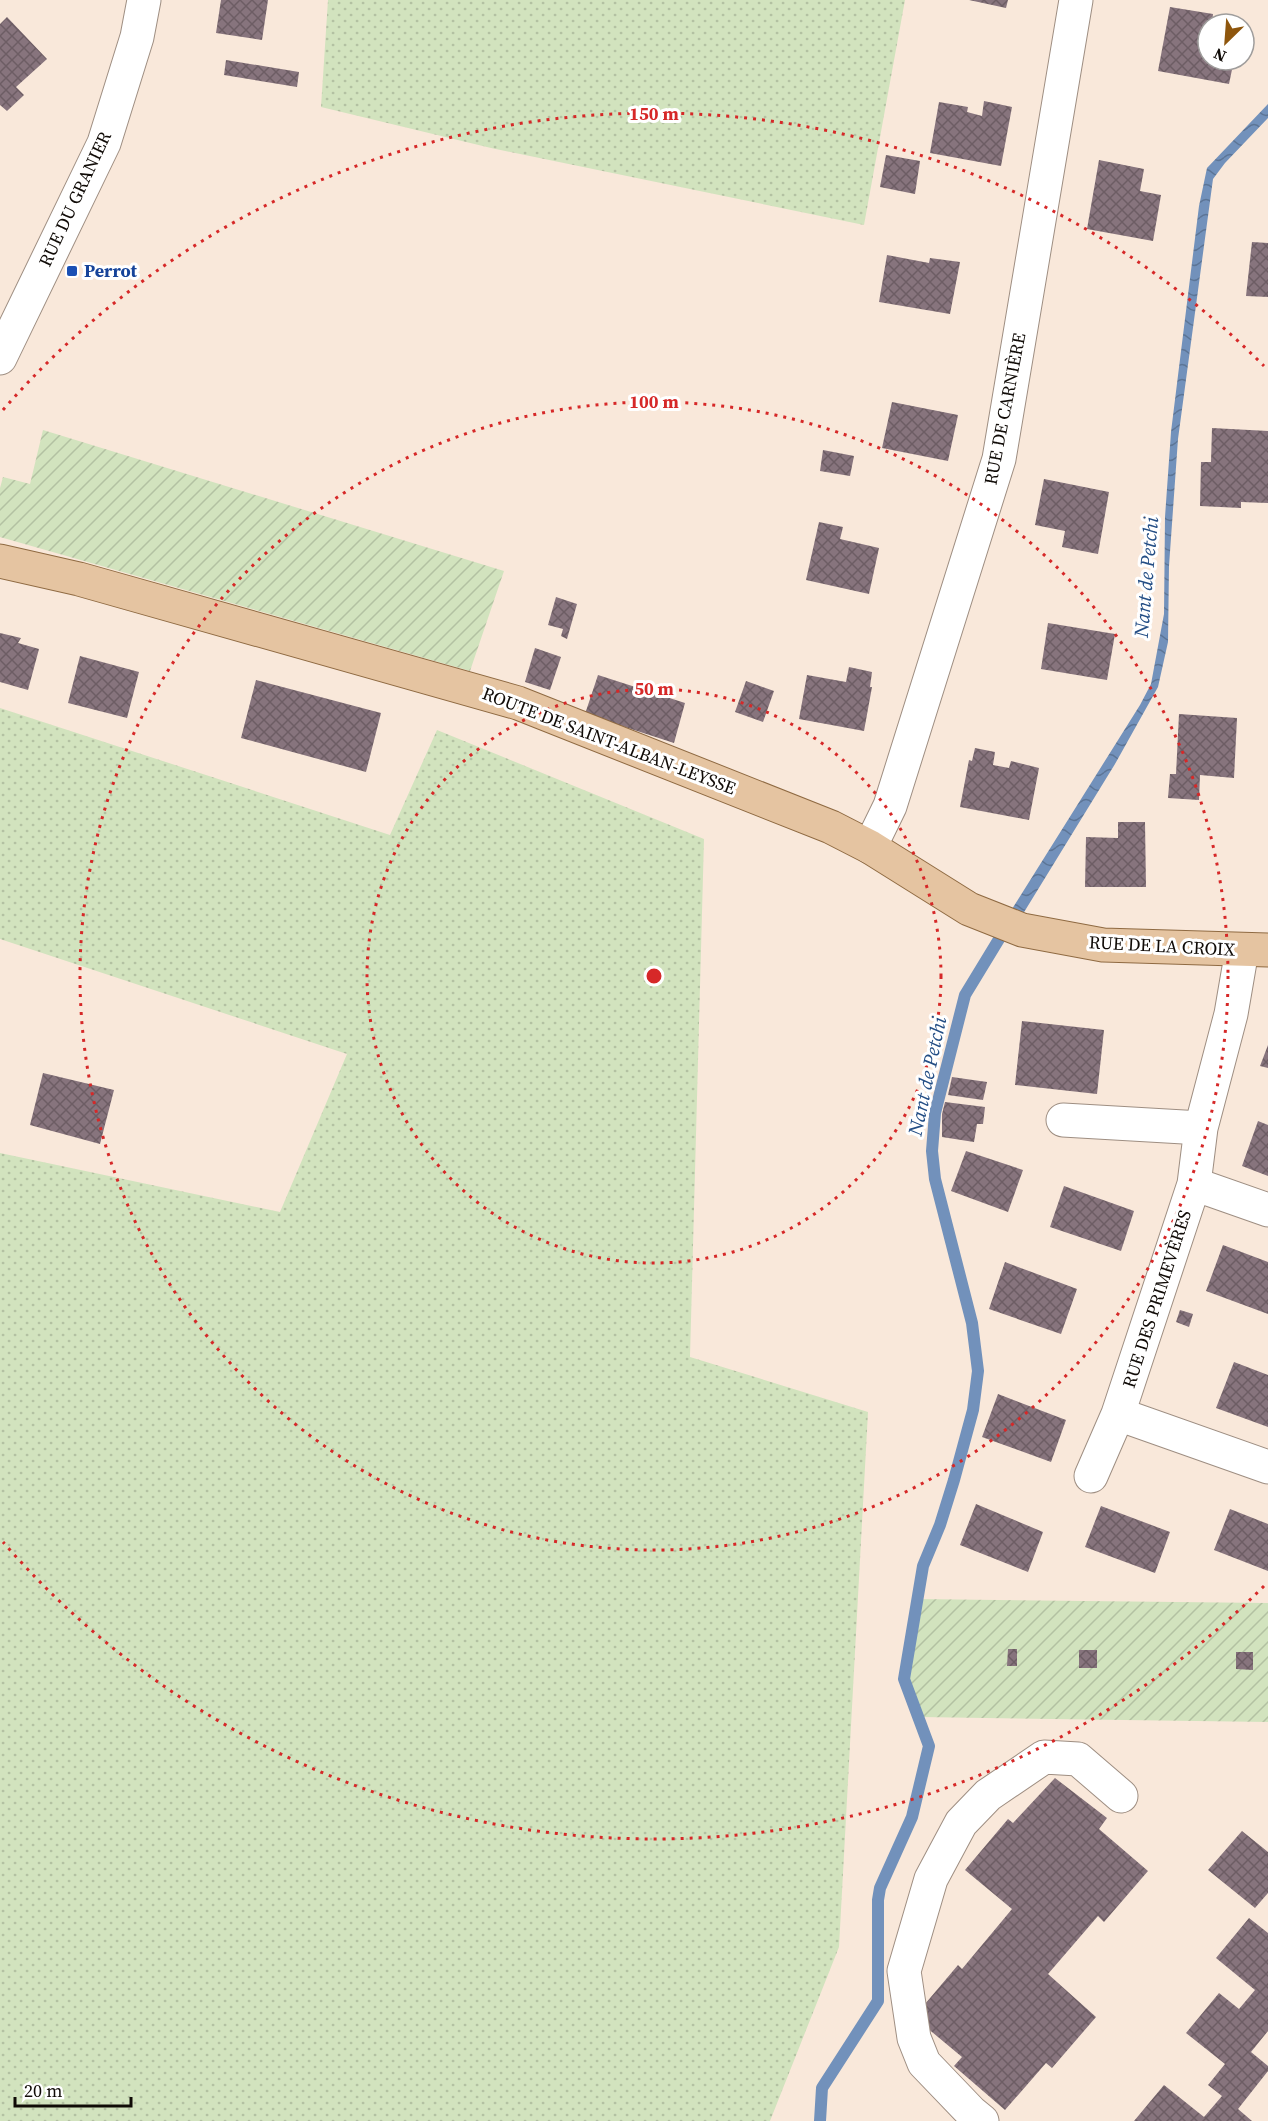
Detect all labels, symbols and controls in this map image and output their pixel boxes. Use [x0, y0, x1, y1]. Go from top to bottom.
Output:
north arrow [1196, 12, 1256, 72]
text: N [1209, 43, 1230, 68]
text: 150 m [629, 101, 679, 126]
street label: RUE DU GRANIER [32, 127, 117, 271]
place label: Perrot [84, 258, 138, 283]
marker: Perrot [65, 264, 79, 278]
street label: RUE DE CARNIÈRE [978, 331, 1032, 487]
text: 100 m [629, 389, 679, 414]
water label: Nant de Petchi [1127, 515, 1165, 640]
text: 50 m [634, 676, 674, 701]
street label: ROUTE DE SAINT-ALBAN-LEYSSE [479, 681, 740, 801]
street label: RUE DE LA CROIX [1088, 929, 1236, 962]
centre of rings [644, 966, 664, 986]
water label: Nant de Petchi [900, 1014, 953, 1139]
street label: RUE DES PRIMEVÈRES [1116, 1207, 1197, 1391]
scale bar [15, 2070, 130, 2108]
text: 20 m [24, 2078, 62, 2103]

